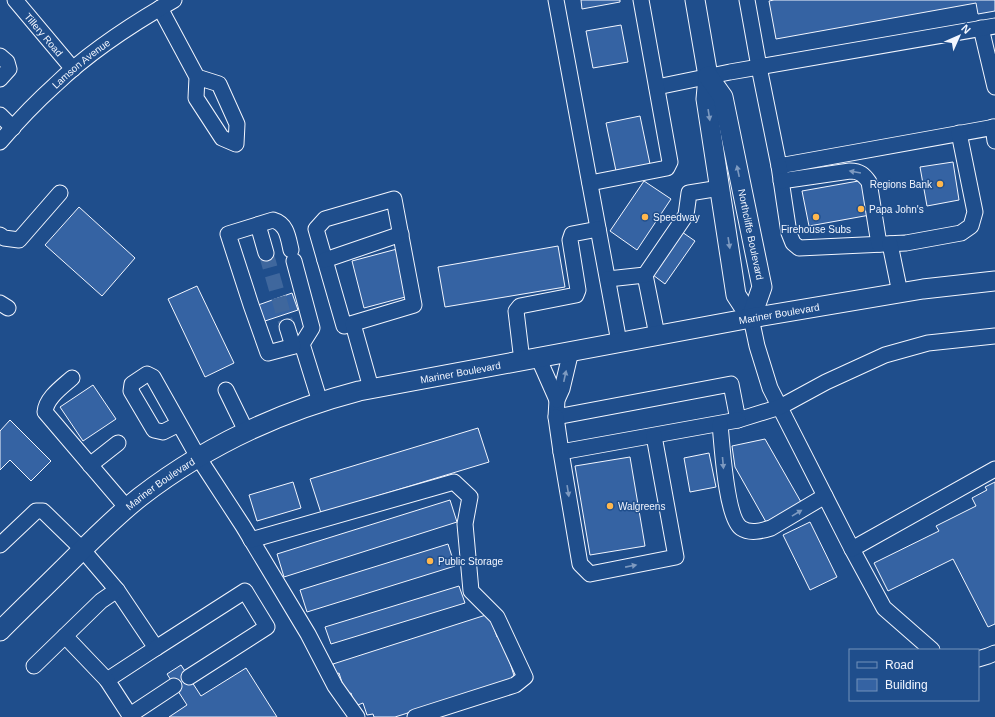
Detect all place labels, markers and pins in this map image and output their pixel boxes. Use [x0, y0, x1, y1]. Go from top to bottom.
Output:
place label: Regions Bank [870, 179, 933, 190]
marker: Regions Bank [935, 179, 945, 189]
marker: Papa John's [856, 204, 866, 214]
place label: Papa John's [869, 204, 924, 215]
marker: Speedway [640, 212, 650, 222]
place label: Speedway [653, 212, 700, 223]
marker: Firehouse Subs [811, 212, 821, 222]
place label: Firehouse Subs [781, 224, 851, 235]
marker: Walgreens [605, 501, 615, 511]
place label: Walgreens [618, 501, 665, 512]
marker: Public Storage [425, 556, 435, 566]
place label: Public Storage [438, 556, 503, 567]

